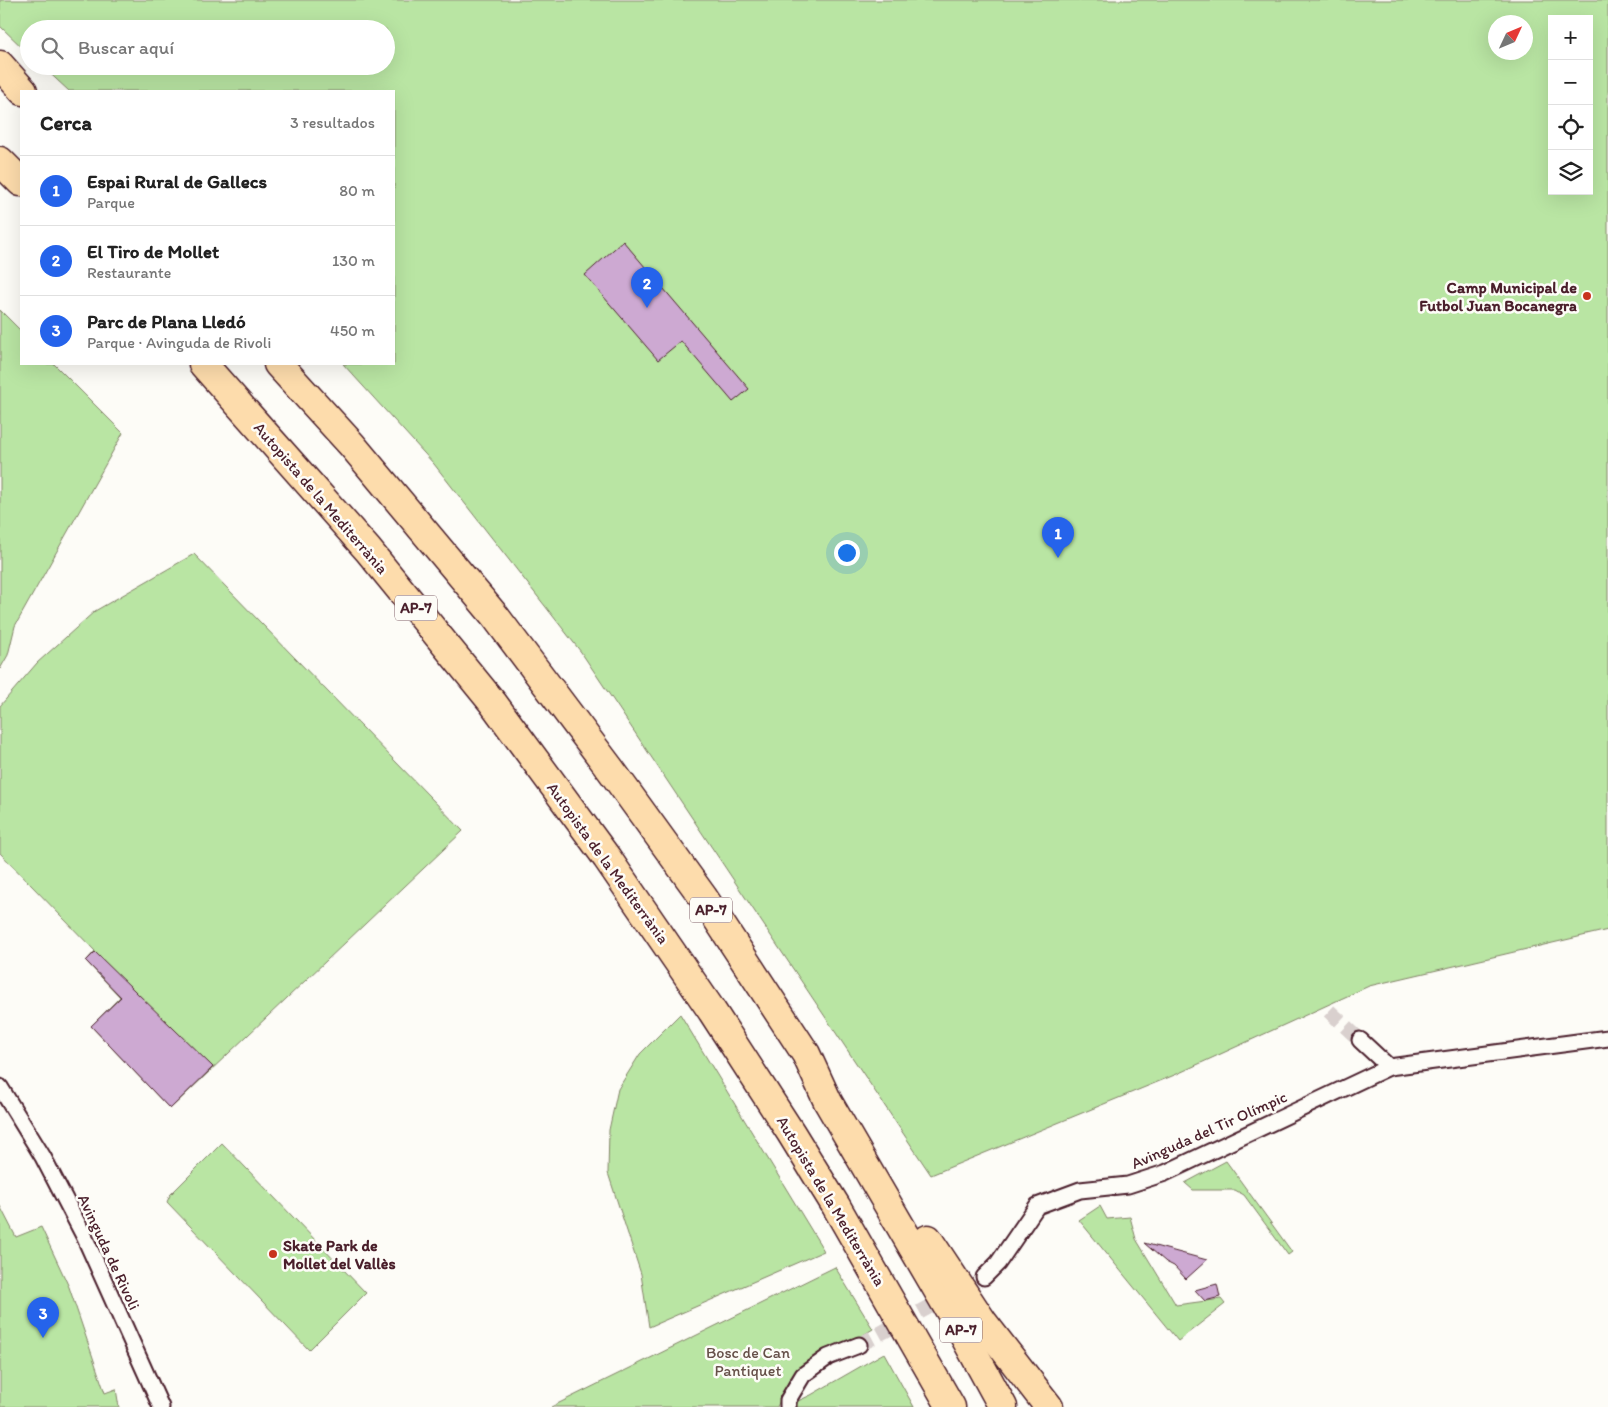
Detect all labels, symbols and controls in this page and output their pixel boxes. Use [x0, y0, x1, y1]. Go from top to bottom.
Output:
north arrow [1488, 15, 1533, 60]
map controls [1548, 15, 1593, 195]
button: + [1548, 15, 1593, 60]
search box [20, 20, 395, 75]
icon: search [38, 34, 66, 62]
text: Buscar aquí [78, 36, 174, 59]
button: − [1548, 60, 1593, 105]
button: locate [1548, 105, 1593, 150]
text: Cerca [40, 110, 92, 135]
text: 3 resultados [290, 113, 375, 132]
button: layers [1548, 150, 1593, 195]
text: Espai Rural de Gallecs [87, 170, 267, 193]
text: 1 [52, 181, 60, 200]
text: 80 m [339, 181, 375, 200]
text: Parque [87, 193, 135, 212]
text: El Tiro de Mollet [87, 240, 219, 263]
text: 2 [52, 251, 60, 270]
text: 130 m [332, 251, 375, 270]
text: Restaurante [87, 263, 171, 282]
pin: 2 [631, 267, 663, 308]
place label: Camp Municipal de Futbol Juan Bocanegra [1419, 278, 1577, 316]
marker: Camp Municipal de Futbol Juan Bocanegra [1581, 290, 1593, 302]
text: Parc de Plana Lledó [87, 310, 246, 333]
text: 3 [52, 321, 60, 340]
text: 450 m [330, 321, 375, 340]
text: Parque · Avinguda de Rivoli [87, 333, 271, 352]
street label: Autopista de la Mediterrània [250, 418, 392, 578]
pin: 1 [1042, 517, 1074, 558]
your location [834, 540, 860, 566]
road number: AP-7 [395, 596, 437, 620]
street label: Autopista de la Mediterrània [543, 779, 673, 947]
road number: AP-7 [690, 898, 732, 922]
street label: Avinguda del Tir Olímpic [1128, 1087, 1290, 1173]
street label: Autopista de la Mediterrània [773, 1113, 889, 1289]
street label: Avinguda de Rivoli [74, 1191, 144, 1313]
place label: Skate Park de Mollet del Vallès [283, 1236, 396, 1273]
marker: Skate Park de Mollet del Vallès [267, 1248, 279, 1260]
pin: 3 [27, 1297, 59, 1338]
road number: AP-7 [940, 1318, 982, 1342]
park label: Bosc de Can Pantiquet [706, 1343, 790, 1380]

